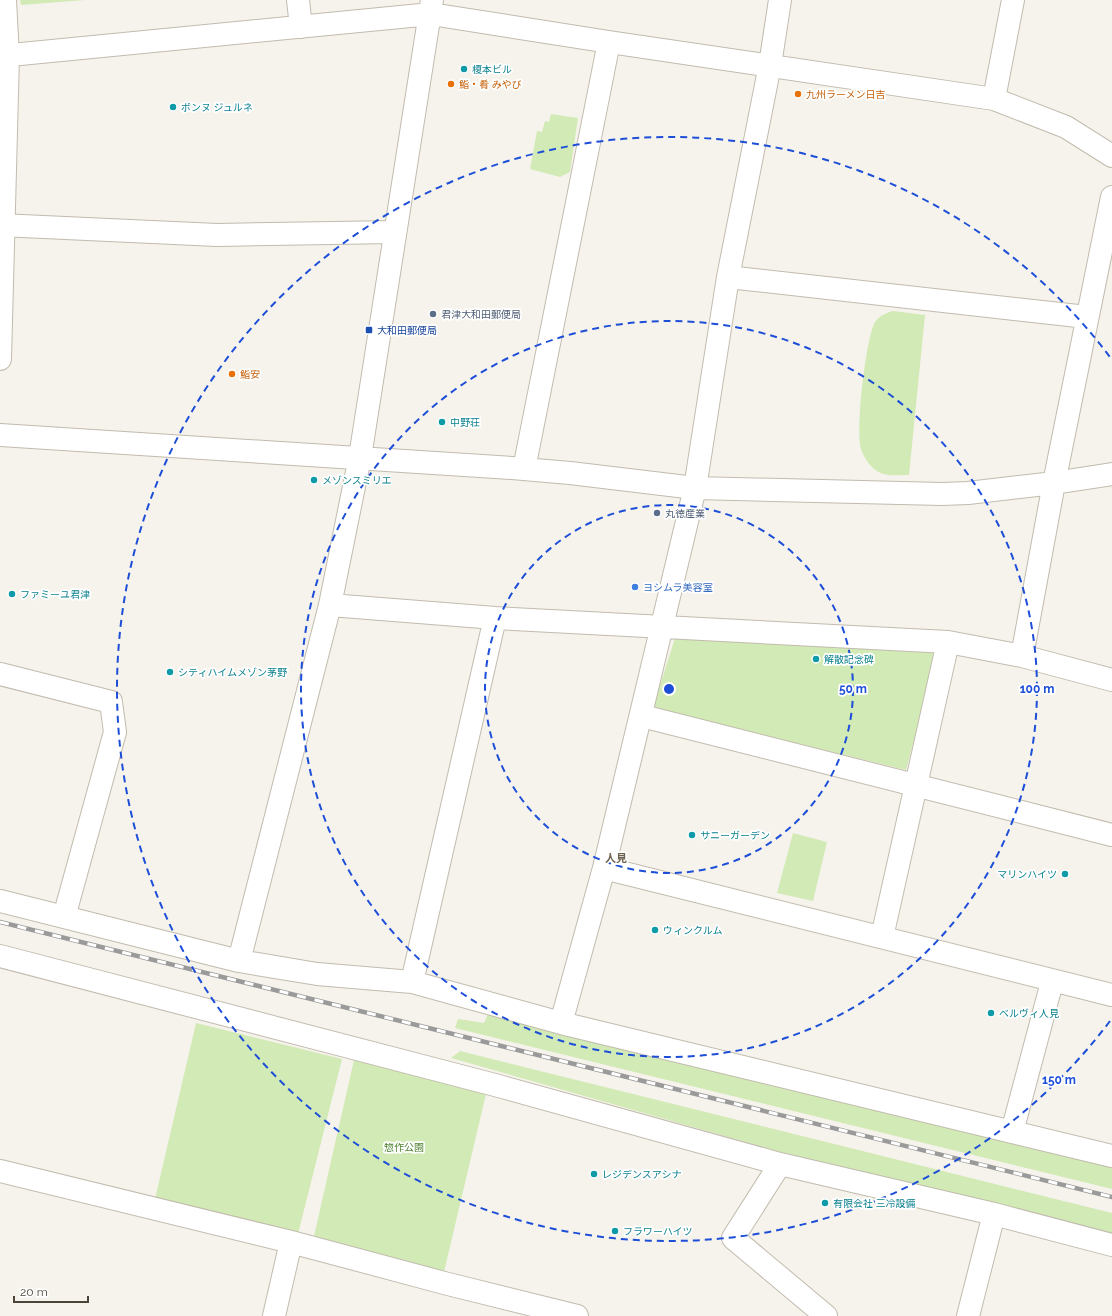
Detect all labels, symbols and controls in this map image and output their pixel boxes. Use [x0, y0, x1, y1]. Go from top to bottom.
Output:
marker: 榎本ビル [459, 64, 469, 74]
place label: 榎本ビル [472, 64, 512, 75]
marker: 鮨・肴 みやび [446, 79, 456, 89]
place label: 鮨・肴 みやび [459, 79, 522, 90]
marker: 九州ラーメン日吉 [793, 89, 803, 99]
place label: 九州ラーメン日吉 [806, 89, 886, 100]
marker: ボンヌ ジュルネ [168, 102, 178, 112]
place label: ボンヌ ジュルネ [181, 102, 253, 113]
marker: 君津大和田郵便局 [428, 309, 438, 319]
place label: 君津大和田郵便局 [441, 309, 521, 320]
marker: 大和田郵便局 [364, 325, 374, 335]
place label: 大和田郵便局 [377, 325, 437, 336]
marker: 鮨安 [227, 369, 237, 379]
place label: 鮨安 [240, 369, 260, 380]
marker: 中野荘 [437, 417, 447, 427]
place label: 中野荘 [450, 417, 480, 428]
marker: メゾンスミリエ [309, 475, 319, 485]
place label: メゾンスミリエ [322, 475, 392, 486]
marker: 丸徳産業 [652, 508, 662, 518]
place label: 丸徳産業 [665, 508, 705, 519]
marker: ヨシムラ美容室 [630, 582, 640, 592]
place label: ヨシムラ美容室 [643, 582, 713, 593]
marker: ファミーユ君津 [7, 589, 17, 599]
place label: ファミーユ君津 [20, 589, 90, 600]
marker: 解散記念碑 [811, 654, 821, 664]
place label: 解散記念碑 [824, 654, 874, 665]
marker: シティハイムメゾン茅野 [165, 667, 175, 677]
place label: シティハイムメゾン茅野 [178, 667, 287, 678]
centre of rings [662, 682, 676, 696]
text: 50 m [839, 682, 867, 696]
text: 100 m [1020, 682, 1054, 696]
marker: サニーガーデン [687, 830, 697, 840]
place label: サニーガーデン [700, 830, 770, 841]
district label: 人見 [605, 852, 627, 865]
place label: マリンハイツ [997, 869, 1057, 880]
marker: マリンハイツ [1060, 869, 1070, 879]
marker: ウィンクルム [650, 925, 660, 935]
place label: ウィンクルム [663, 925, 723, 936]
marker: ベルヴィ人見 [986, 1008, 996, 1018]
place label: ベルヴィ人見 [999, 1008, 1059, 1019]
text: 150 m [1042, 1073, 1076, 1087]
park label: 惣作公園 [384, 1142, 424, 1153]
marker: レジデンスアシナ [589, 1169, 599, 1179]
place label: レジデンスアシナ [602, 1169, 681, 1180]
marker: 有限会社 三冷設備 [820, 1198, 830, 1208]
place label: 有限会社 三冷設備 [833, 1198, 916, 1209]
marker: フラワーハイツ [610, 1226, 620, 1236]
place label: フラワーハイツ [623, 1226, 693, 1237]
scale bar [14, 1278, 88, 1304]
text: 20 m [20, 1285, 48, 1299]

